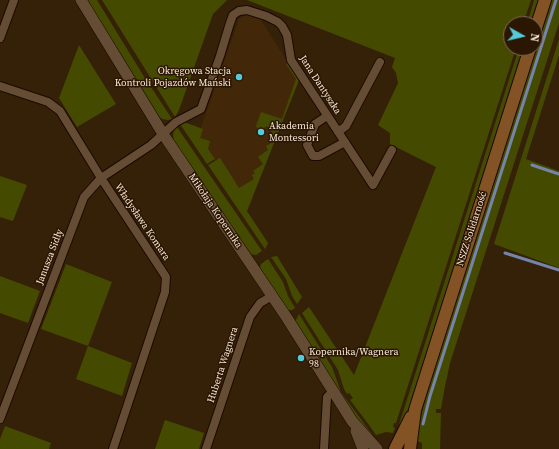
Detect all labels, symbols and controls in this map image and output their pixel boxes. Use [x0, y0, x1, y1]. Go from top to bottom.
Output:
north arrow [503, 16, 543, 56]
text: N [526, 33, 542, 43]
street label: Jana Dantyszka [296, 53, 344, 117]
place label: Okręgowa Stacja Kontroli Pojazdów Mański [115, 65, 231, 88]
marker: Okręgowa Stacja Kontroli Pojazdów Mański [234, 72, 244, 82]
place label: Akademia Montessori [269, 120, 319, 144]
marker: Akademia Montessori [256, 127, 266, 137]
street label: Mikołaja Kopernika [186, 171, 244, 251]
street label: Władysława Komara [112, 181, 172, 263]
street label: NSZZ Solidarność [454, 190, 490, 268]
street label: Janusza Sidły [34, 228, 66, 286]
street label: Huberta Wagnera [205, 326, 241, 404]
place label: Kopernika/Wagnera 98 [309, 346, 398, 370]
marker: Kopernika/Wagnera 98 [296, 353, 306, 363]

